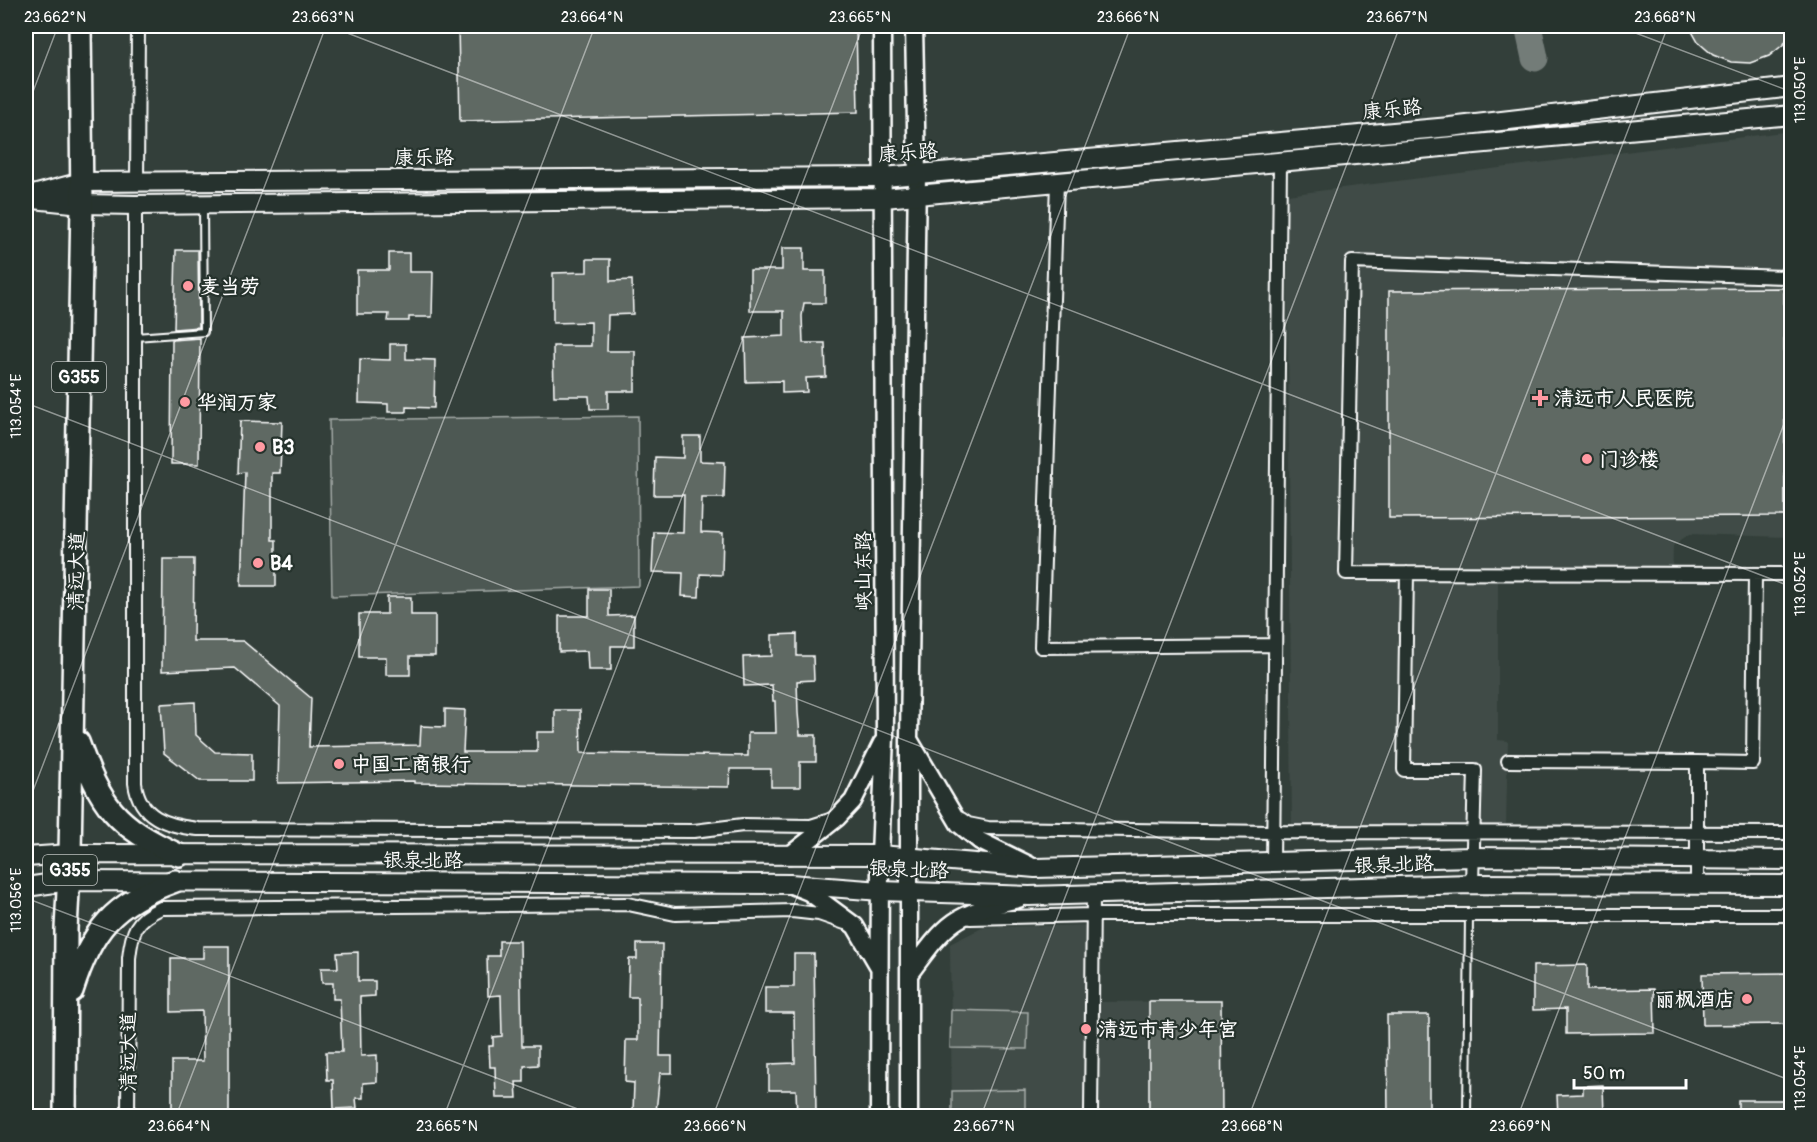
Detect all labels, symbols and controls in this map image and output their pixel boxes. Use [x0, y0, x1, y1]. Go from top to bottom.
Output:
text: 23.662°N [24, 8, 86, 27]
text: 23.663°N [292, 8, 354, 27]
text: 23.664°N [561, 8, 623, 27]
text: 23.665°N [829, 8, 891, 27]
text: 23.666°N [1097, 8, 1159, 27]
text: 23.667°N [1366, 8, 1428, 27]
text: 23.668°N [1634, 8, 1696, 27]
text: 113.050°E [1791, 57, 1810, 123]
street label: 康乐路 [1361, 94, 1424, 125]
street label: 康乐路 [877, 138, 940, 167]
street label: 康乐路 [394, 145, 455, 170]
place label: 麦当劳 [200, 274, 260, 299]
marker: 麦当劳 [181, 279, 195, 293]
road number: G355 [52, 362, 106, 392]
text: 113.054°E [7, 373, 26, 438]
place label: 清远市人民医院 [1554, 386, 1694, 411]
marker: 清远市人民医院 [1531, 389, 1549, 407]
place label: 华润万家 [197, 390, 277, 415]
marker: 华润万家 [178, 395, 192, 409]
place label: B3 [272, 435, 294, 460]
marker: B3 [253, 440, 267, 454]
place label: 门诊楼 [1599, 447, 1659, 472]
marker: 门诊楼 [1580, 452, 1594, 466]
street label: 峡山东路 [851, 530, 876, 611]
street label: 清远大道 [63, 531, 90, 611]
place label: B4 [270, 551, 293, 576]
text: 113.052°E [1791, 552, 1810, 616]
marker: B4 [251, 556, 265, 570]
place label: 中国工商银行 [351, 752, 471, 777]
marker: 中国工商银行 [332, 757, 346, 771]
street label: 银泉北路 [383, 848, 464, 873]
street label: 银泉北路 [1354, 851, 1435, 878]
road number: G355 [43, 855, 97, 885]
street label: 银泉北路 [869, 856, 950, 883]
text: 113.056°E [7, 867, 26, 932]
place label: 丽枫酒店 [1655, 987, 1735, 1012]
marker: 丽枫酒店 [1740, 992, 1754, 1006]
street label: 清远大道 [116, 1012, 141, 1092]
place label: 清远市青少年宫 [1098, 1017, 1238, 1042]
marker: 清远市青少年宫 [1079, 1022, 1093, 1036]
text: 113.054°E [1791, 1045, 1810, 1110]
scale bar [1574, 1052, 1686, 1090]
text: 50 m [1583, 1062, 1625, 1085]
text: 23.664°N [148, 1117, 210, 1136]
text: 23.665°N [416, 1117, 478, 1136]
text: 23.666°N [684, 1117, 746, 1136]
text: 23.667°N [953, 1117, 1015, 1136]
text: 23.668°N [1221, 1117, 1283, 1136]
text: 23.669°N [1489, 1117, 1551, 1136]

